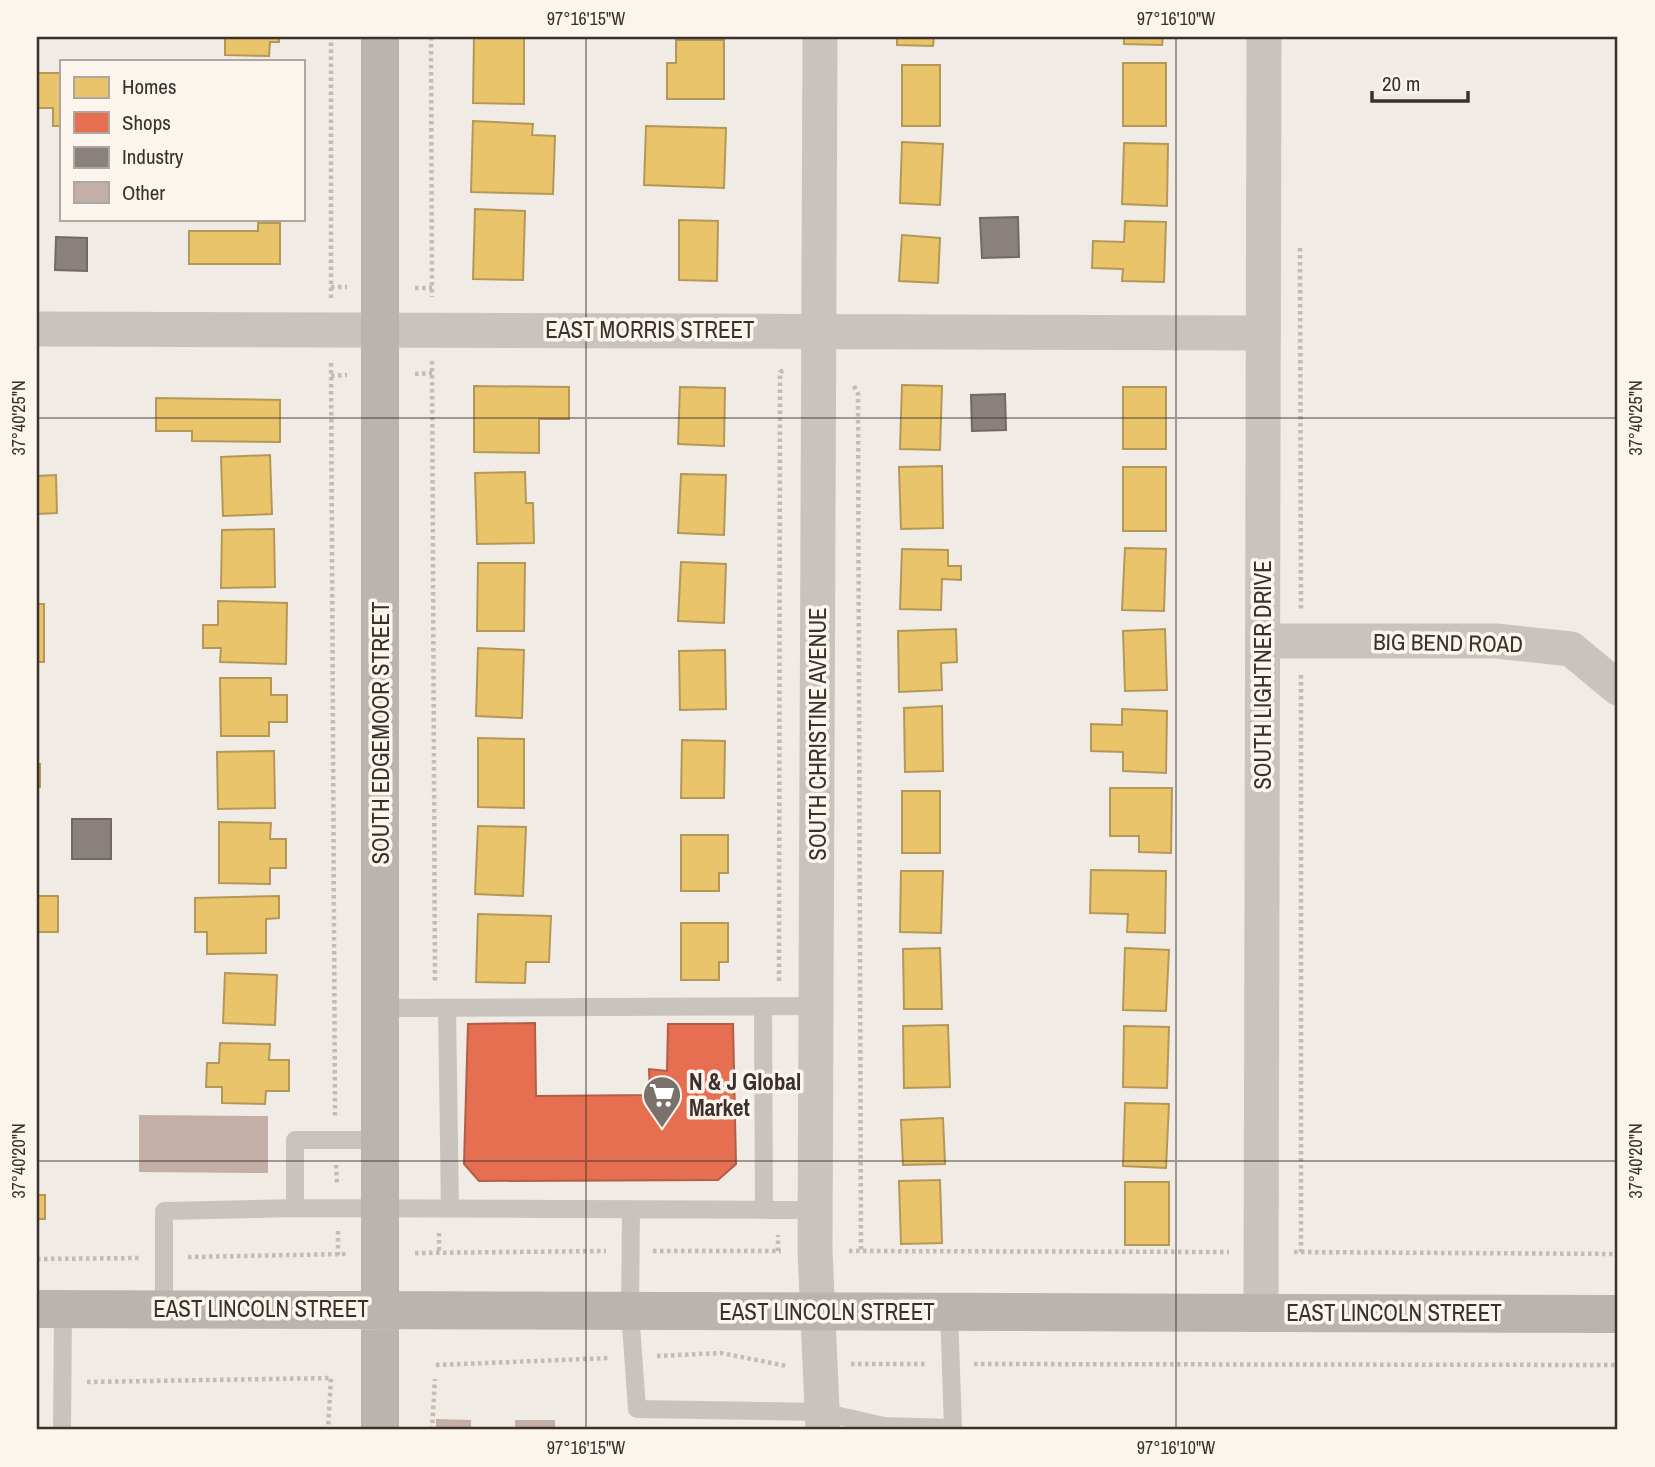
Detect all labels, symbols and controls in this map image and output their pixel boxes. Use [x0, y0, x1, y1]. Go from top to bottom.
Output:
text: 97°16'15"W [547, 6, 625, 31]
text: 97°16'10"W [1137, 6, 1215, 31]
legend [60, 60, 304, 220]
scale bar [1372, 60, 1468, 104]
text: 20 m [1382, 69, 1420, 98]
text: Homes [122, 72, 177, 101]
text: Shops [122, 108, 171, 137]
text: Industry [122, 142, 184, 171]
text: Other [122, 178, 165, 207]
street label: EAST MORRIS STREET [545, 314, 755, 345]
text: 37°40'25"N [6, 380, 31, 456]
text: 37°40'25"N [1623, 380, 1648, 456]
street label: SOUTH LIGHTNER DRIVE [1247, 560, 1278, 790]
street label: SOUTH EDGEMOOR STREET [365, 601, 396, 865]
street label: SOUTH CHRISTINE AVENUE [802, 607, 833, 861]
street label: BIG BEND ROAD [1373, 626, 1523, 659]
place label: N & J Global Market [689, 1066, 801, 1123]
supermarket icon: N & J Global Market [641, 1074, 683, 1129]
text: 37°40'20"N [6, 1123, 31, 1199]
text: 37°40'20"N [1623, 1123, 1648, 1199]
street label: EAST LINCOLN STREET [153, 1293, 369, 1324]
street label: EAST LINCOLN STREET [719, 1296, 935, 1327]
street label: EAST LINCOLN STREET [1286, 1297, 1502, 1328]
text: 97°16'15"W [547, 1435, 625, 1460]
text: 97°16'10"W [1137, 1435, 1215, 1460]

